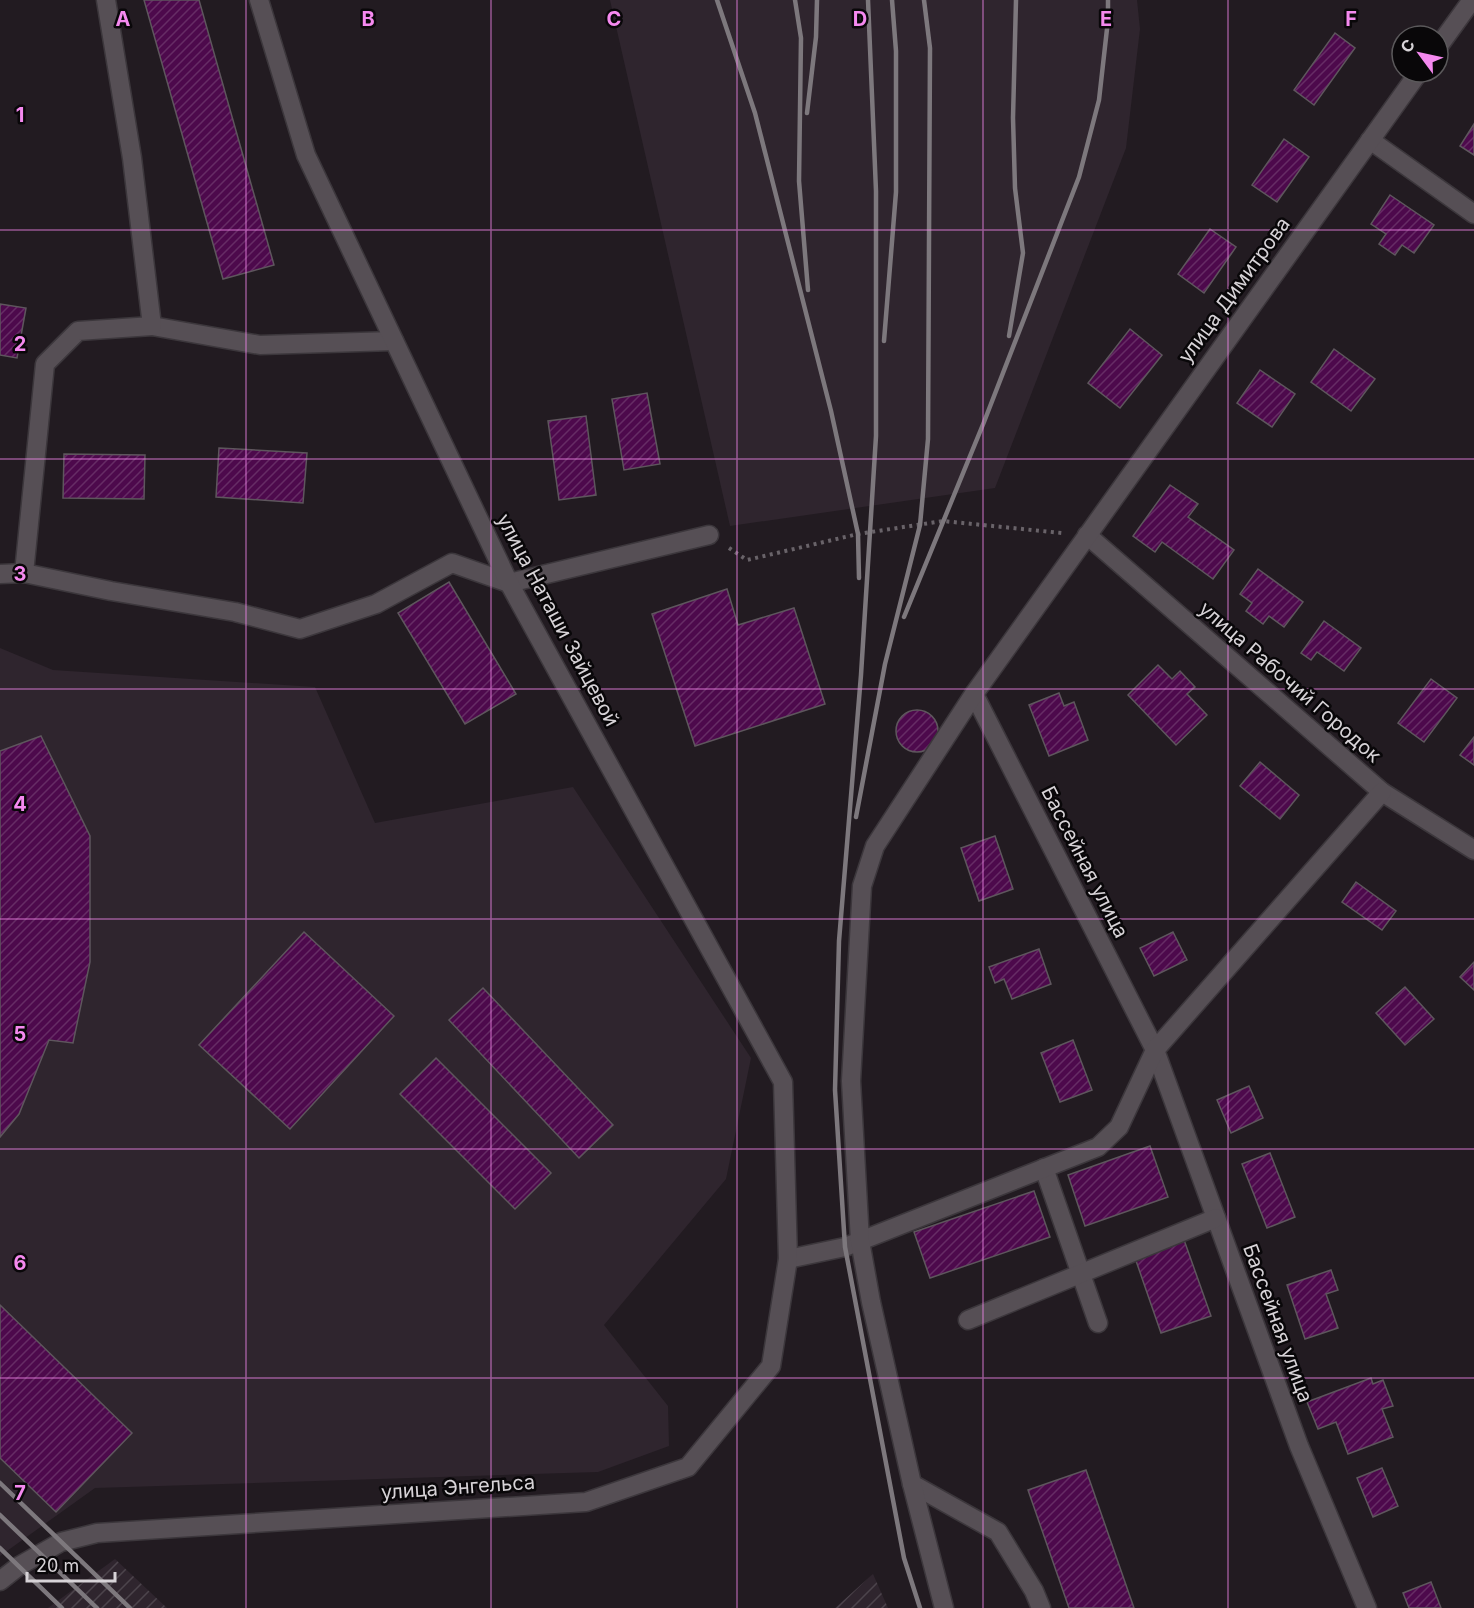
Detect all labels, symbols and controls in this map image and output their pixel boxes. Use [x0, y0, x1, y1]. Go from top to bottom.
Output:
text: A [116, 7, 131, 31]
text: B [361, 7, 375, 31]
text: C [607, 7, 621, 31]
text: D [853, 7, 867, 31]
text: E [1100, 7, 1112, 31]
text: F [1345, 7, 1357, 31]
north arrow [1390, 24, 1450, 84]
text: С [1396, 35, 1419, 56]
text: 1 [16, 103, 24, 127]
street label: улица Димитрова [1173, 212, 1295, 368]
text: 2 [14, 332, 26, 356]
street label: улица Наташи Зайцевой [492, 510, 624, 730]
text: 3 [14, 562, 26, 586]
street label: улица Рабочий Городок [1194, 597, 1386, 768]
street label: Бассейная улица [1036, 782, 1134, 942]
text: 4 [13, 792, 27, 816]
text: 5 [14, 1022, 26, 1046]
street label: Бассейная улица [1238, 1240, 1318, 1406]
text: 6 [14, 1251, 27, 1275]
street label: улица Энгельса [380, 1470, 536, 1504]
text: 7 [14, 1481, 26, 1505]
scale bar [27, 1545, 116, 1583]
text: 20 m [36, 1555, 79, 1576]

